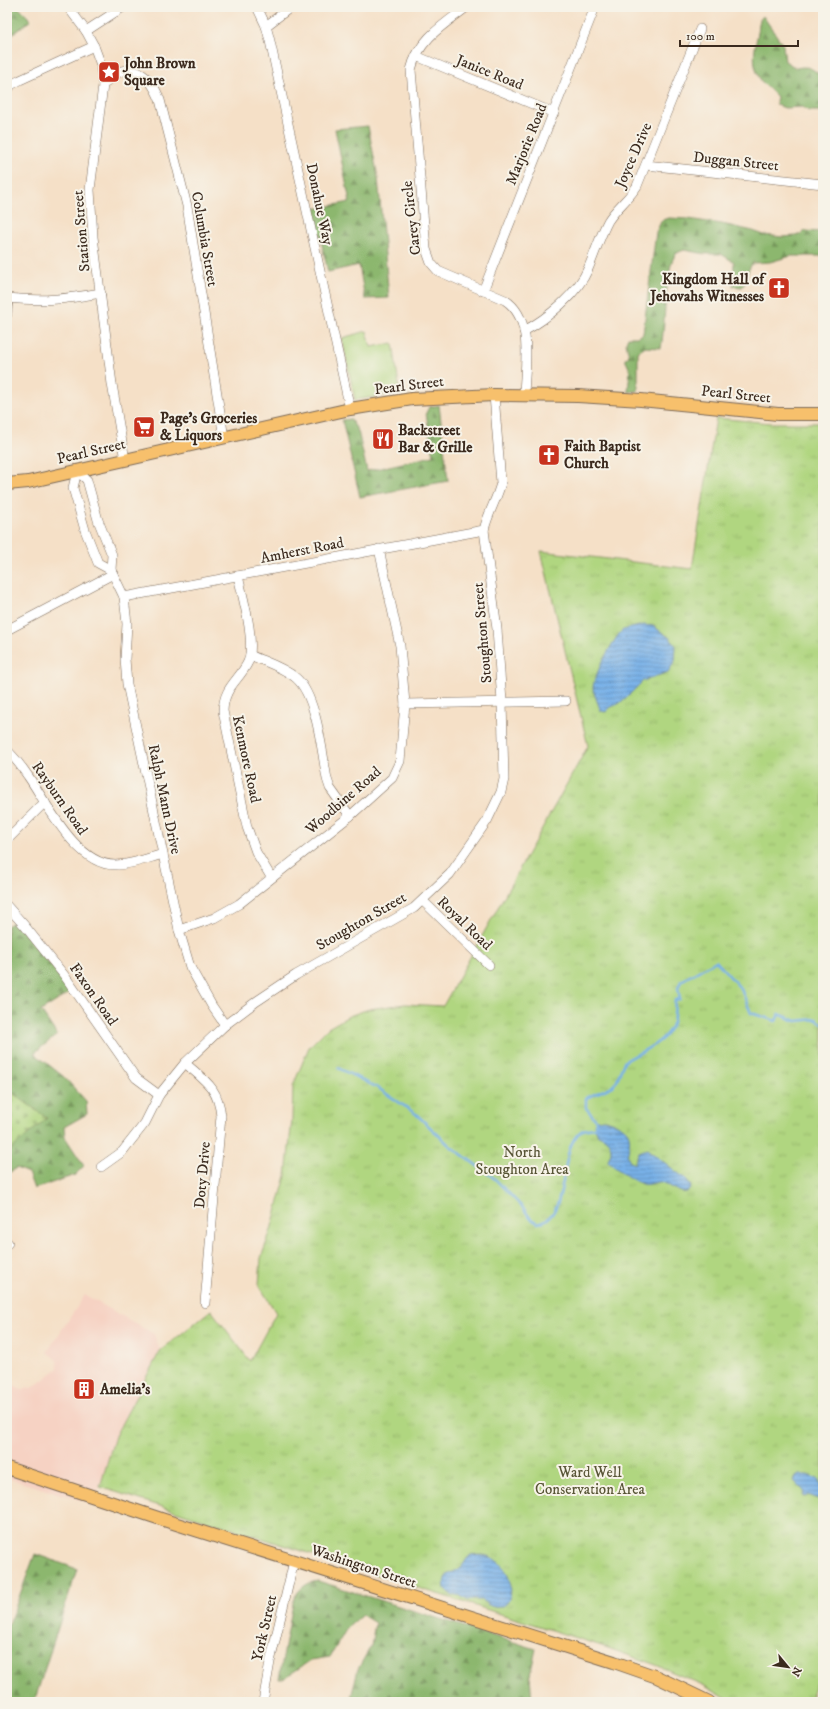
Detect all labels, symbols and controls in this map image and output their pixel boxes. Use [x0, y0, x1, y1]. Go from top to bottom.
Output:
scale bar [680, 22, 798, 48]
text: 100 m [686, 29, 715, 44]
street label: Janice Road [452, 50, 527, 95]
place label: John Brown Square [122, 54, 196, 91]
place icon: John Brown Square [96, 59, 122, 85]
street label: Marjorie Road [501, 100, 552, 188]
street label: Joyce Drive [610, 120, 656, 193]
street label: Duggan Street [692, 148, 780, 175]
street label: Donahue Way [302, 161, 338, 248]
street label: Carey Circle [398, 180, 425, 256]
street label: Station Street [68, 189, 95, 272]
street label: Columbia Street [187, 190, 222, 288]
place label: Kingdom Hall of Jehovahs Witnesses [648, 270, 767, 306]
church icon: Kingdom Hall of Jehovahs Witnesses [766, 275, 792, 301]
street label: Pearl Street [373, 372, 445, 399]
street label: Pearl Street [700, 381, 772, 408]
place label: Page's Groceries & Liquors [160, 409, 257, 446]
supermarket icon: Page's Groceries & Liquors [131, 414, 157, 440]
place label: Backstreet Bar & Grille [398, 421, 473, 457]
restaurant icon: Backstreet Bar & Grille [370, 426, 396, 452]
street label: Pearl Street [55, 434, 127, 469]
place label: Faith Baptist Church [564, 437, 641, 473]
church icon: Faith Baptist Church [536, 442, 562, 468]
street label: Amherst Road [259, 533, 346, 568]
street label: Stoughton Street [469, 582, 496, 684]
street label: Kenmore Road [228, 714, 265, 805]
street label: Ralph Mann Drive [144, 742, 185, 856]
street label: Rayburn Road [27, 758, 92, 839]
street label: Woodbine Road [301, 762, 386, 839]
street label: Stoughton Street [313, 888, 410, 955]
street label: Royal Road [433, 892, 497, 955]
street label: Faxon Road [65, 959, 122, 1030]
street label: Doty Drive [190, 1141, 215, 1209]
park label: North Stoughton Area [475, 1143, 569, 1179]
building icon: Amelia's [71, 1376, 97, 1402]
place label: Amelia's [99, 1380, 150, 1399]
park label: Ward Well Conservation Area [535, 1463, 646, 1499]
street label: Washington Street [308, 1540, 419, 1593]
street label: York Street [248, 1593, 281, 1663]
north arrow [768, 1647, 808, 1687]
text: N [788, 1664, 804, 1679]

